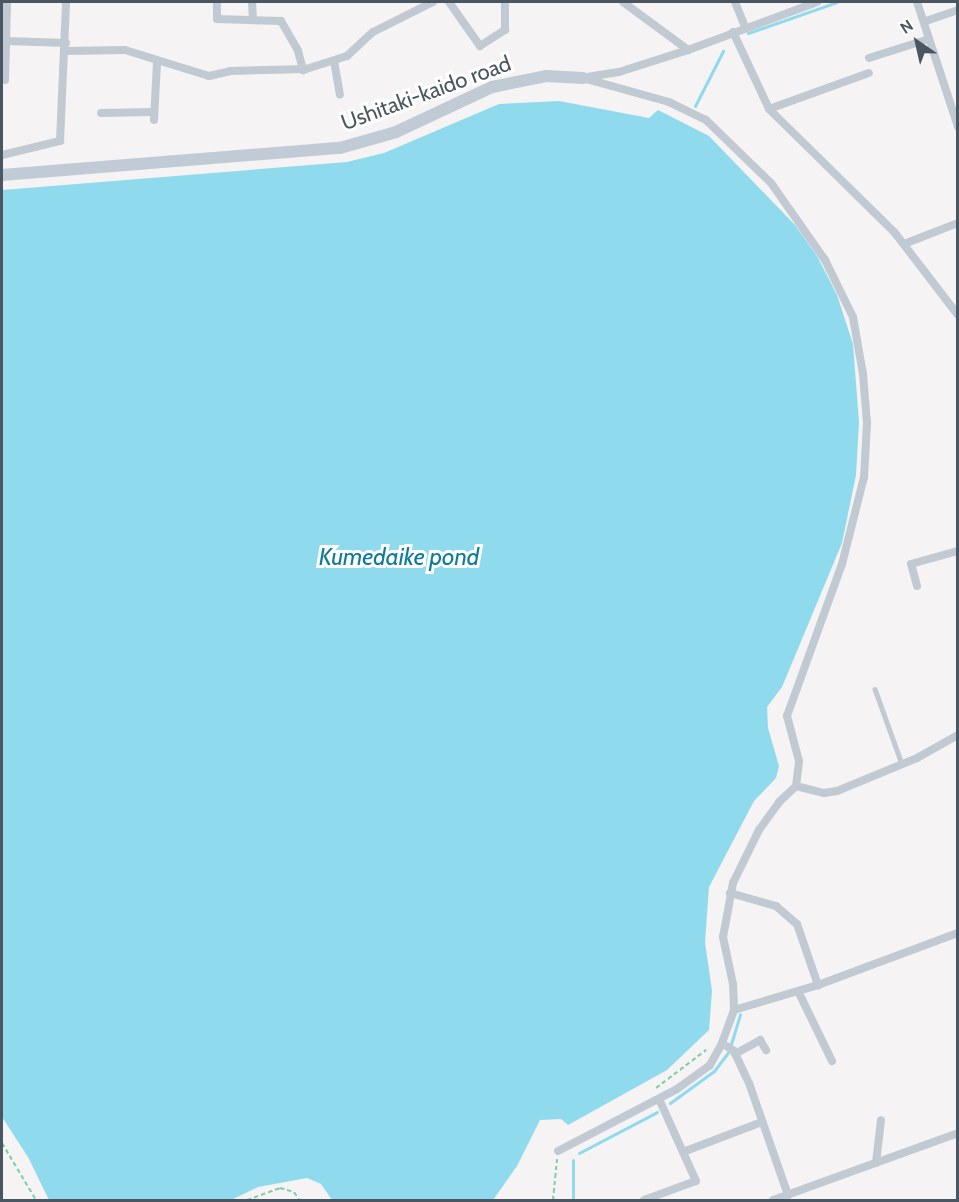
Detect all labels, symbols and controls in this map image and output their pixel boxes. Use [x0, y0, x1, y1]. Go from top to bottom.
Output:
north arrow [887, 12, 947, 72]
text: N [897, 16, 917, 38]
street label: Ushitaki-kaido road [337, 50, 515, 136]
water label: Kumedaike pond [319, 543, 479, 571]

